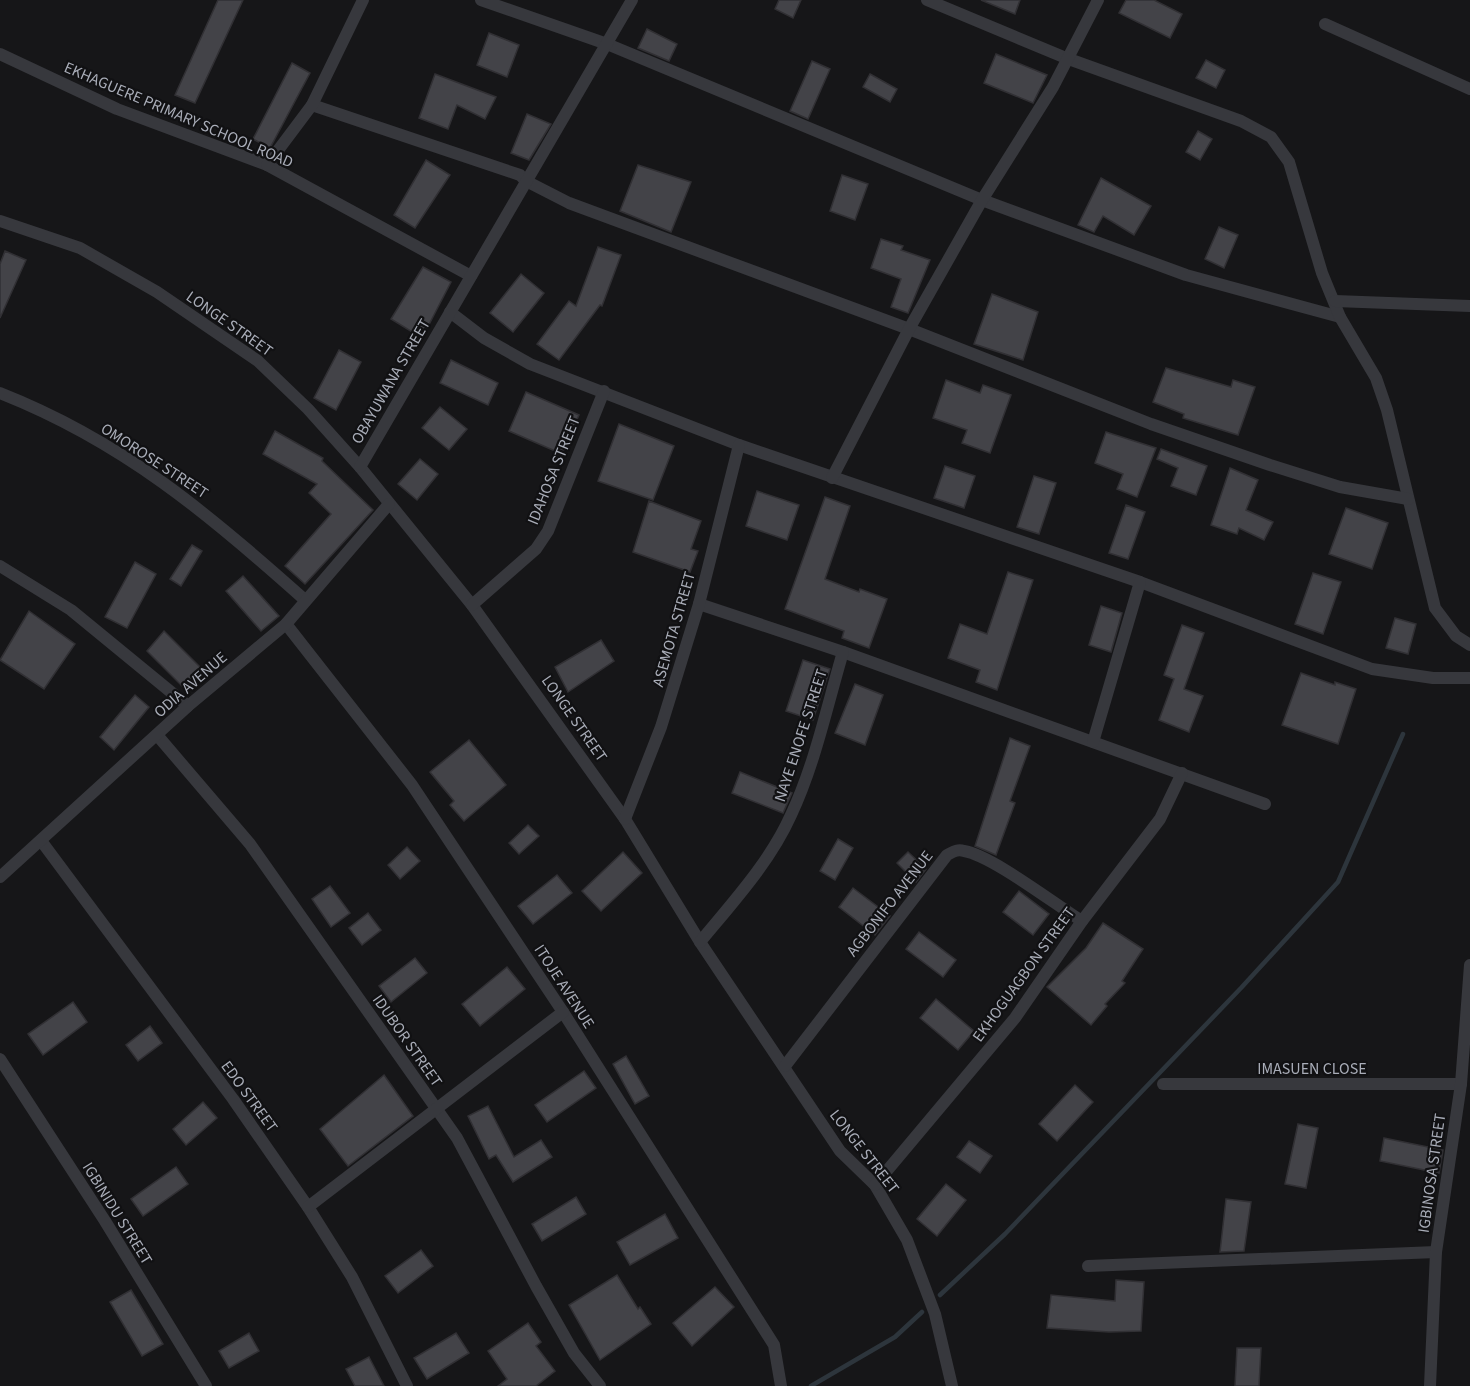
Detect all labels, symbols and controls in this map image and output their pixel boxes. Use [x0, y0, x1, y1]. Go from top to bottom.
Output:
street label: EKHAGUERE PRIMARY SCHOOL ROAD [61, 57, 297, 173]
street label: LONGE STREET [182, 286, 278, 362]
street label: OBAYUWANA STREET [346, 315, 436, 448]
street label: IDAHOSA STREET [522, 412, 586, 528]
street label: OMOROSE STREET [96, 418, 213, 504]
street label: ASEMOTA STREET [647, 569, 701, 689]
street label: ODIA AVENUE [149, 647, 232, 723]
street label: NAYE ENOFE STREET [769, 666, 833, 805]
street label: LONGE STREET [536, 671, 612, 767]
street label: AGBONIFO AVENUE [841, 846, 938, 961]
street label: EKHOGUAGBON STREET [967, 902, 1081, 1047]
street label: ITOJE AVENUE [529, 940, 600, 1033]
street label: IDUBOR STREET [367, 990, 447, 1091]
street label: EDO STREET [216, 1056, 283, 1137]
street label: IMASUEN CLOSE [1257, 1058, 1367, 1080]
street label: LONGE STREET [824, 1105, 904, 1199]
street label: IGBINOSA STREET [1413, 1112, 1451, 1234]
street label: IGBINIDU STREET [77, 1158, 158, 1269]

